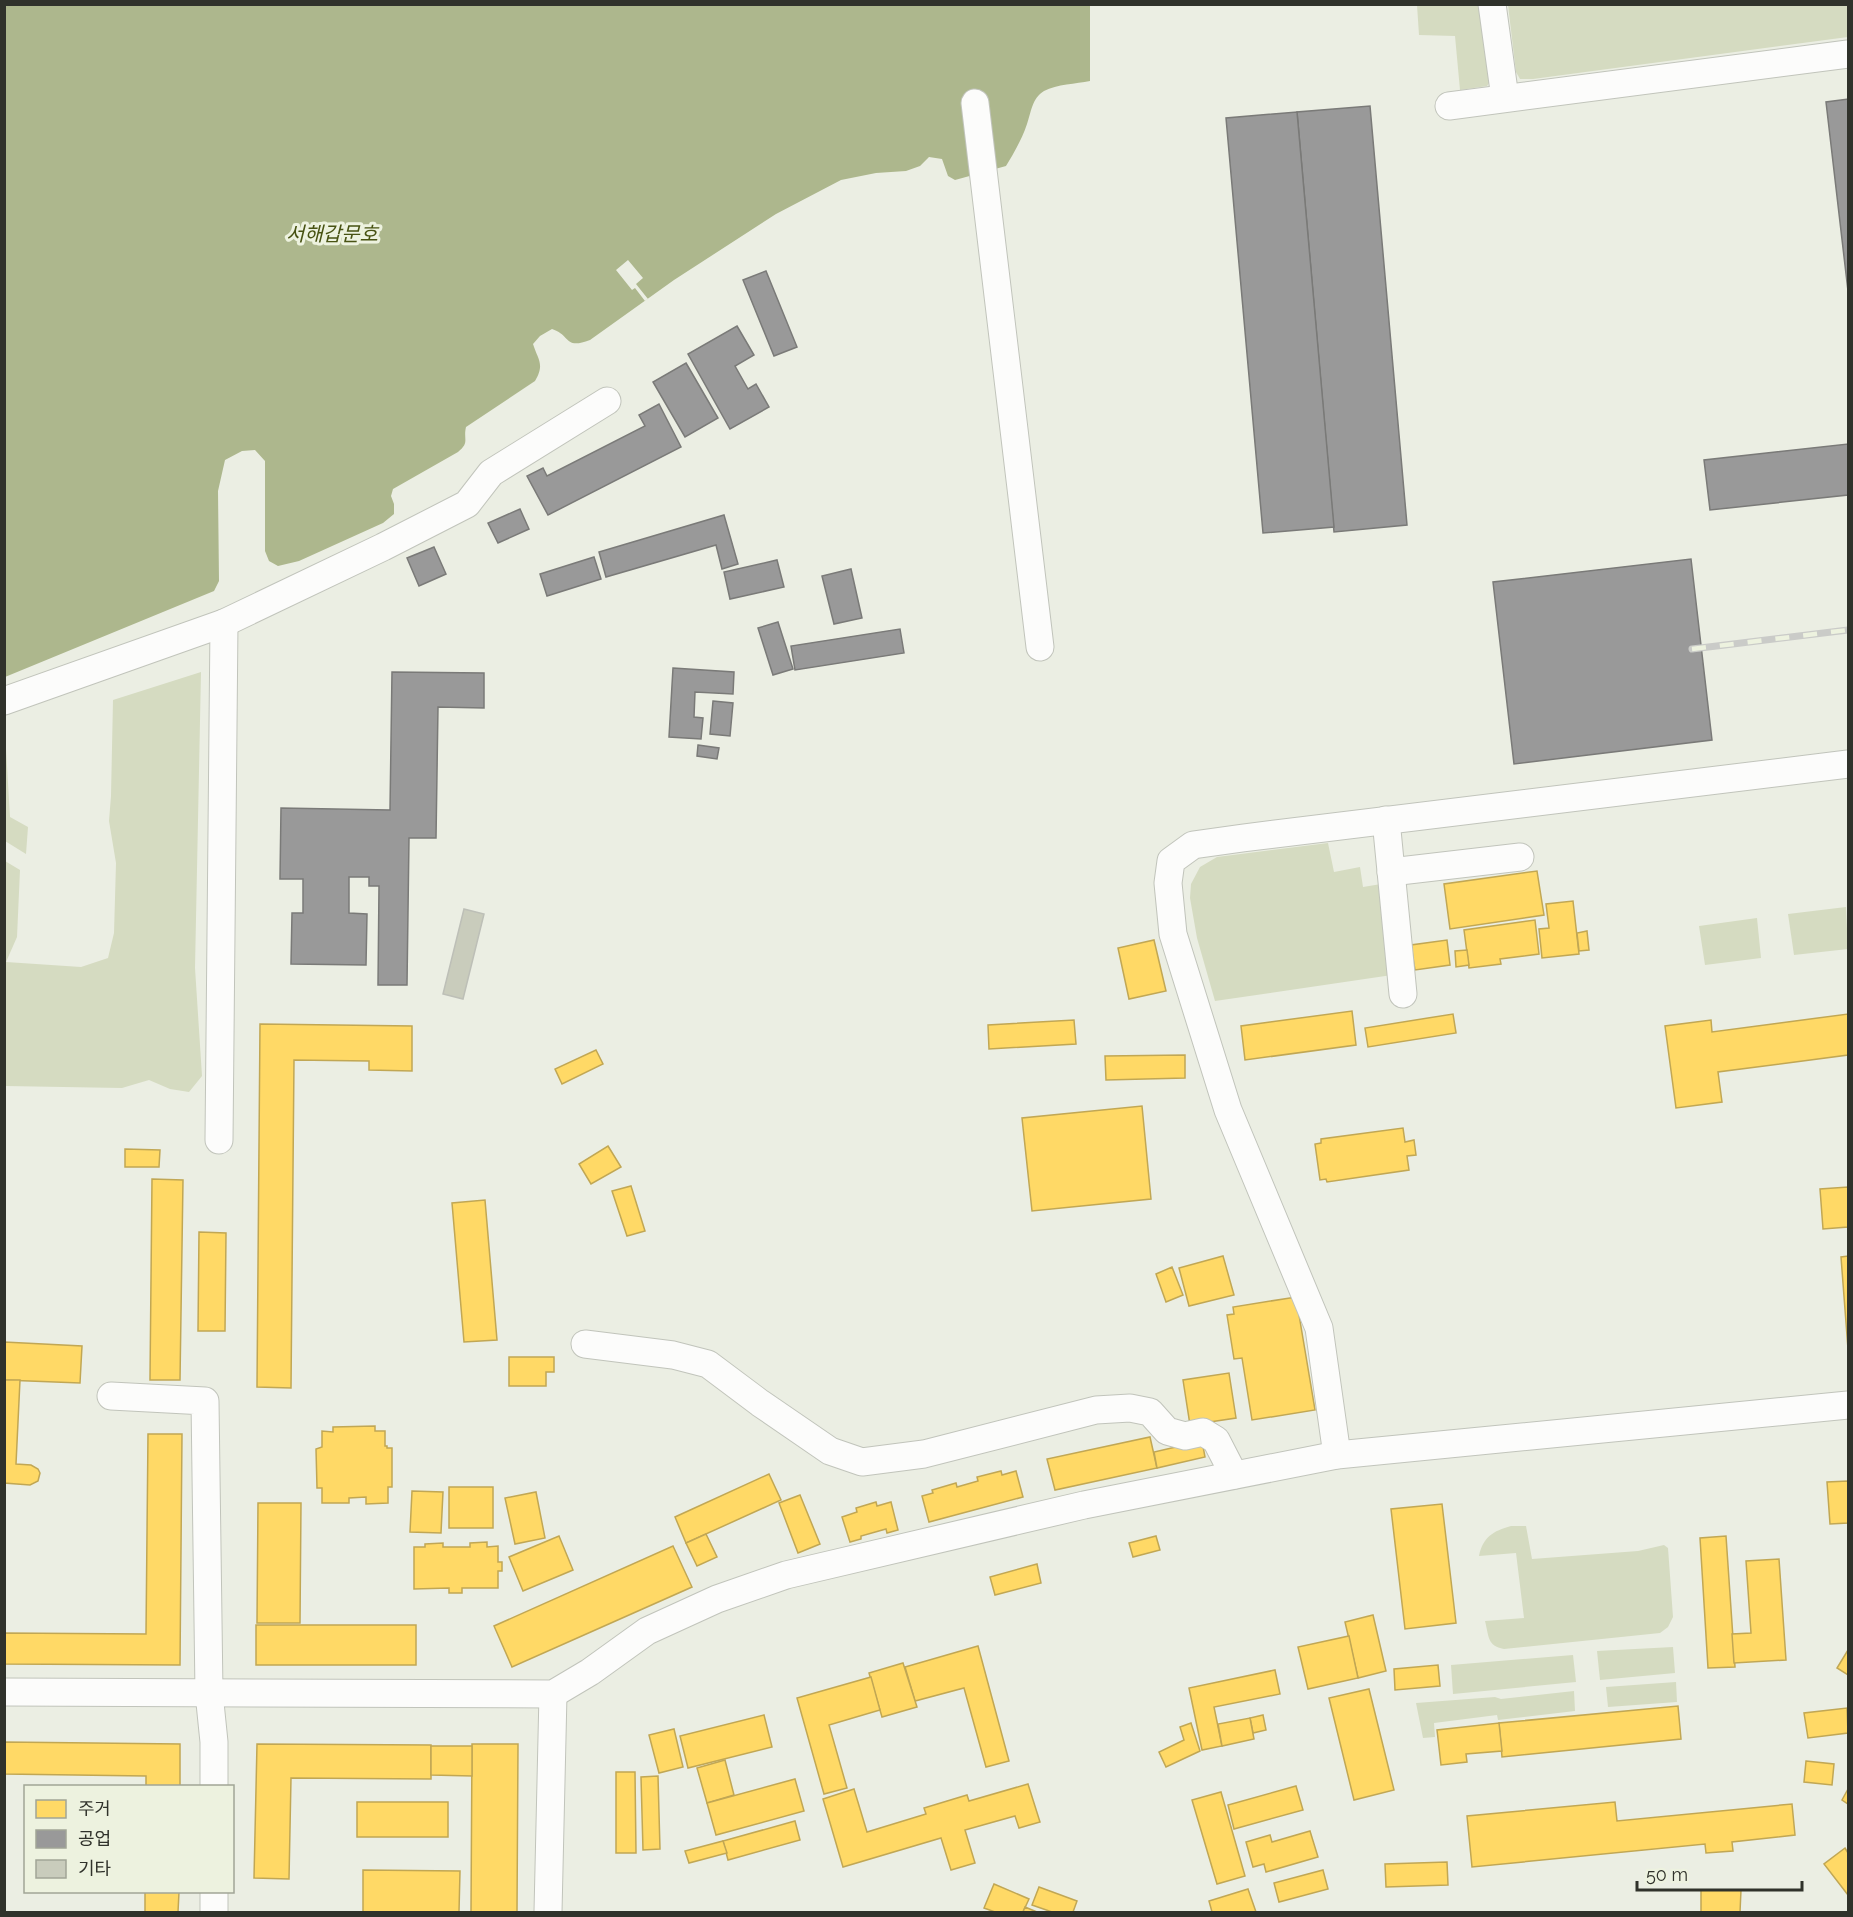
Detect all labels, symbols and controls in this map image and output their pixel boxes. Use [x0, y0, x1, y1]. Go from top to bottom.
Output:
water label: 서해갑문호 [286, 222, 380, 246]
legend [24, 1785, 234, 1893]
text: 주거 [78, 1798, 111, 1819]
text: 공업 [78, 1828, 111, 1849]
scale bar [1637, 1854, 1802, 1892]
text: 기타 [78, 1858, 112, 1879]
text: 50 m [1646, 1864, 1688, 1885]

